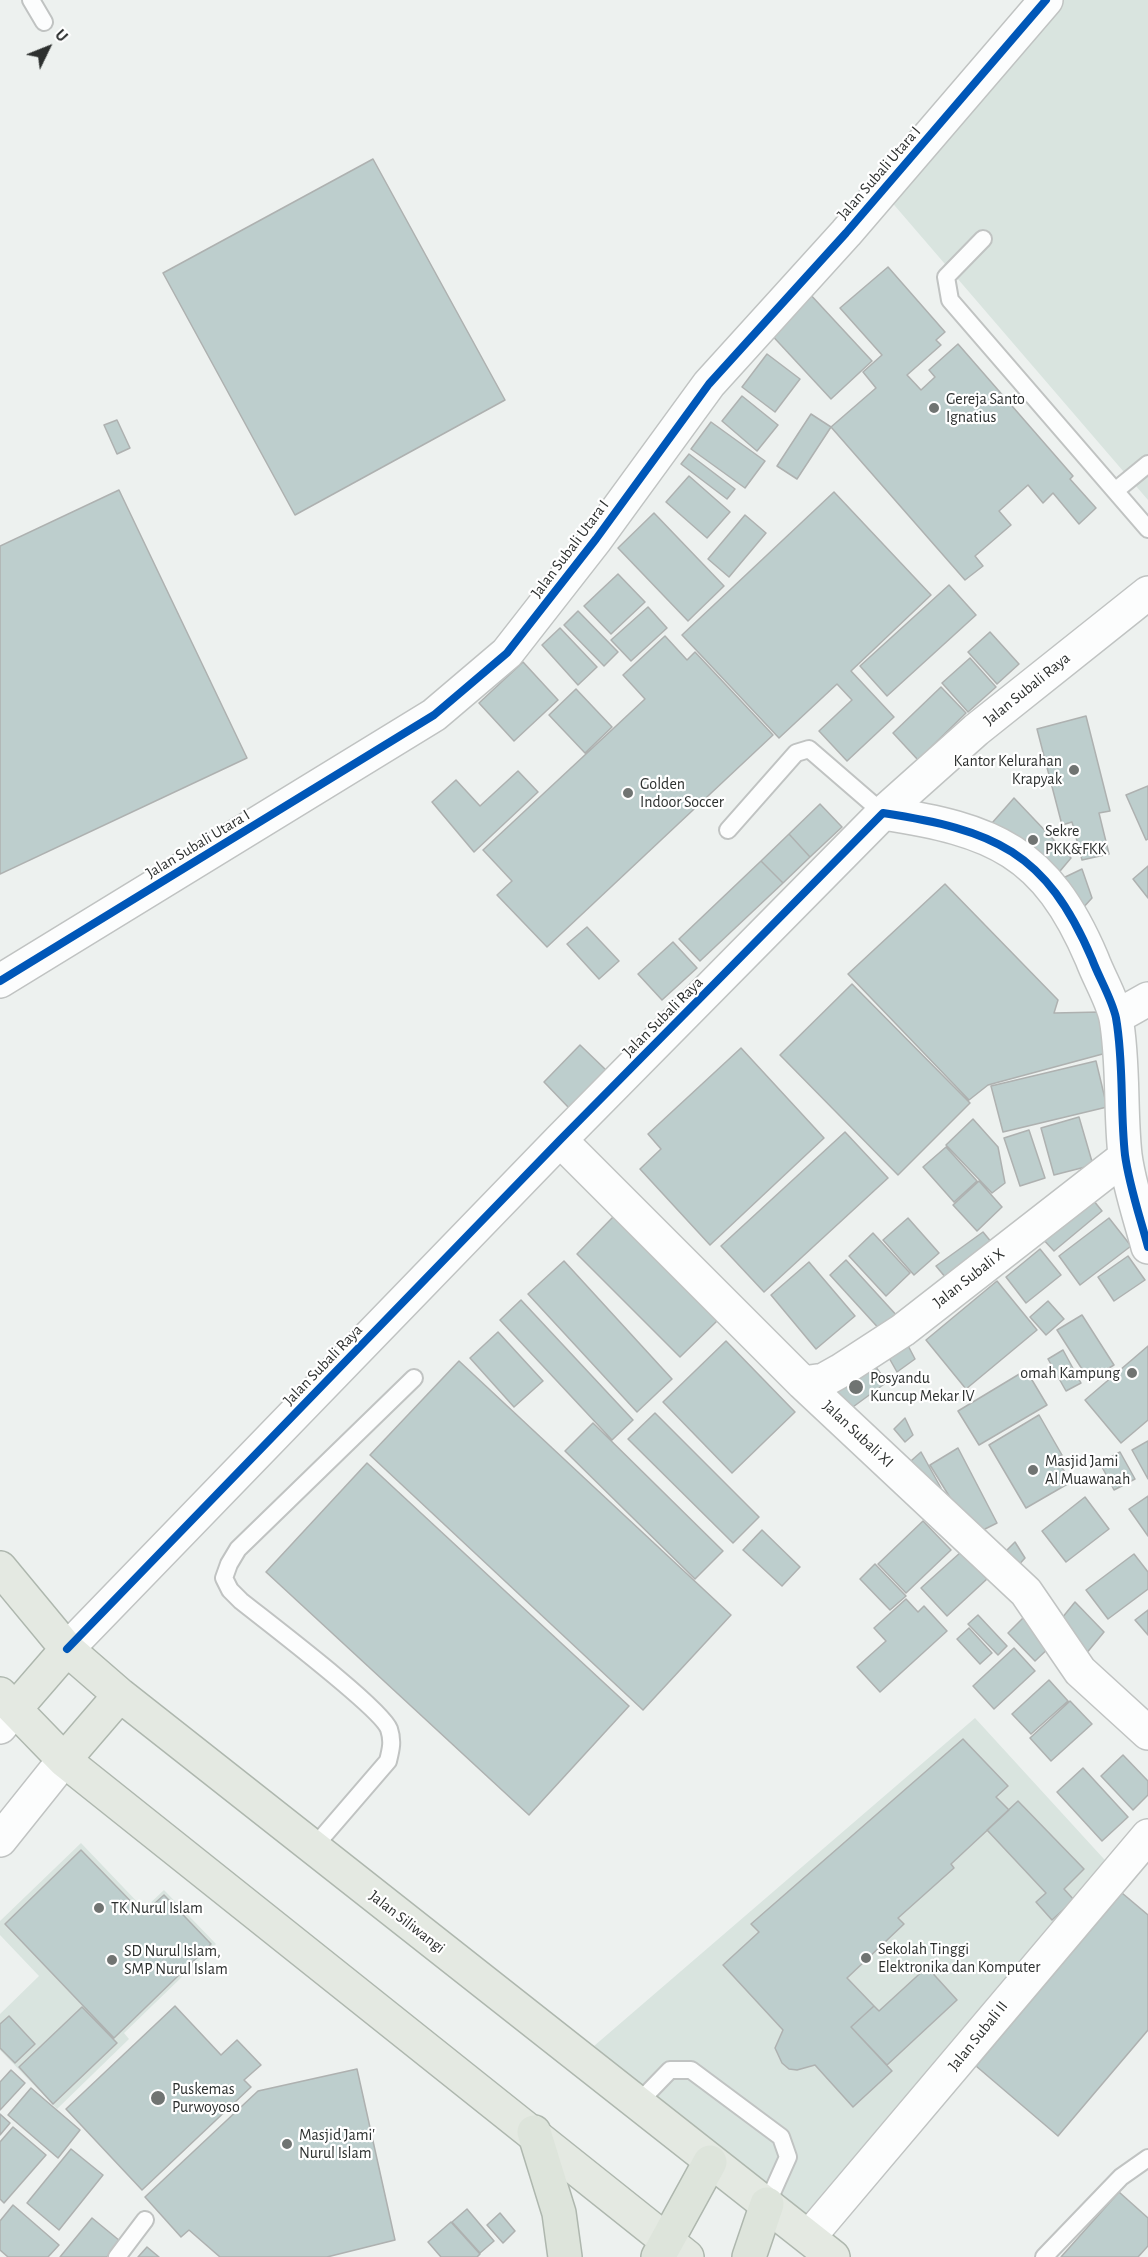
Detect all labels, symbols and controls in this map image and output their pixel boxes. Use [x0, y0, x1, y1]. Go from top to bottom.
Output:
north arrow [18, 18, 78, 78]
text: U [52, 27, 70, 45]
street label: Jalan Subali Utara I [833, 122, 925, 224]
place label: Gereja Santo Ignatius [946, 389, 1025, 427]
marker: Gereja Santo Ignatius [927, 401, 941, 415]
street label: Jalan Subali Utara I [527, 496, 613, 602]
street label: Jalan Subali Raya [980, 648, 1074, 730]
place label: Kantor Kelurahan Krapyak [954, 751, 1062, 789]
marker: Kantor Kelurahan Krapyak [1067, 763, 1081, 777]
place label: Golden Indoor Soccer [640, 774, 724, 812]
marker: Golden Indoor Soccer [621, 786, 635, 800]
street label: Jalan Subali Utara I [143, 805, 253, 883]
place label: Sekre PKK&FKK [1045, 821, 1106, 859]
marker: Sekre PKK&FKK [1026, 833, 1040, 847]
street label: Jalan Subali Raya [619, 973, 707, 1061]
street label: Jalan Subali X [929, 1244, 1009, 1312]
street label: Jalan Subali Raya [279, 1320, 367, 1410]
place label: omah Kampung [1020, 1363, 1120, 1383]
marker: omah Kampung [1125, 1366, 1139, 1380]
place label: Posyandu Kuncup Mekar IV [870, 1368, 975, 1406]
marker: Posyandu Kuncup Mekar IV [847, 1378, 865, 1396]
street label: Jalan Subali XI [819, 1396, 897, 1472]
place label: Masjid Jami Al Muawanah [1045, 1451, 1130, 1489]
marker: Masjid Jami Al Muawanah [1026, 1463, 1040, 1477]
street label: Jalan Siliwangi [365, 1886, 449, 1958]
place label: TK Nurul Islam [111, 1898, 203, 1918]
marker: TK Nurul Islam [92, 1901, 106, 1915]
place label: Sekolah Tinggi Elektronika dan Komputer [878, 1939, 1040, 1977]
place label: SD Nurul Islam, SMP Nurul Islam [124, 1941, 228, 1979]
marker: Sekolah Tinggi Elektronika dan Komputer [859, 1951, 873, 1965]
marker: SD Nurul Islam, SMP Nurul Islam [105, 1953, 119, 1967]
street label: Jalan Subali II [944, 1997, 1012, 2075]
place label: Puskemas Purwoyoso [172, 2079, 240, 2117]
marker: Puskemas Purwoyoso [149, 2089, 167, 2107]
place label: Masjid Jami' Nurul Islam [299, 2125, 375, 2163]
marker: Masjid Jami' Nurul Islam [280, 2137, 294, 2151]

